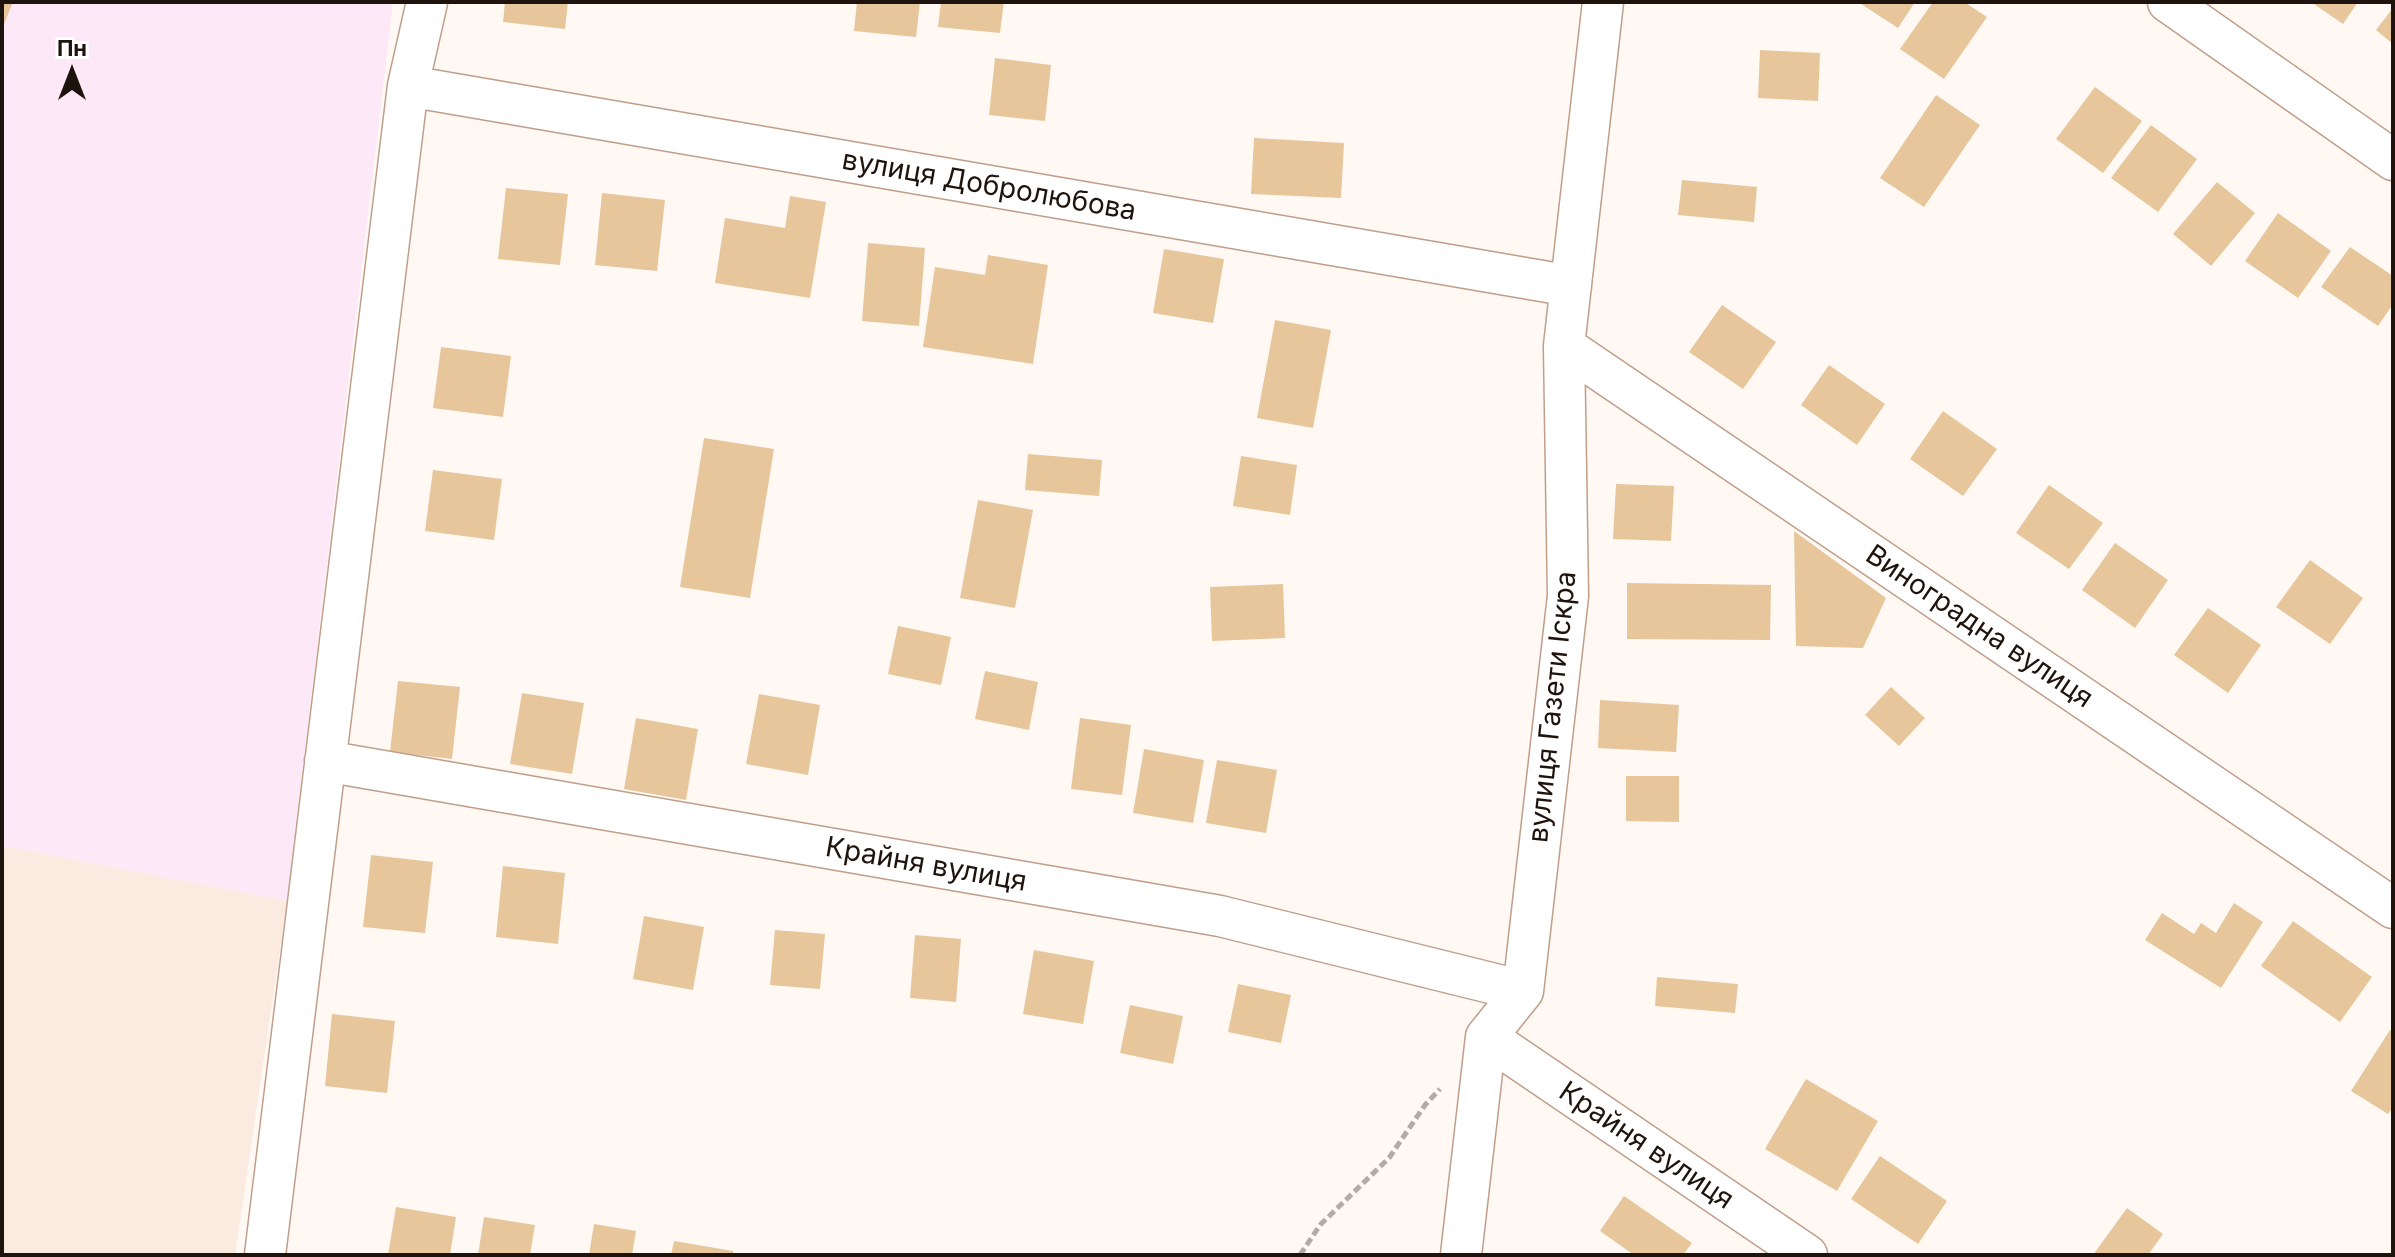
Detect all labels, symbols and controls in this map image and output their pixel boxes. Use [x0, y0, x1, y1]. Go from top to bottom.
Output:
north arrow [32, 32, 112, 112]
text: Пн [57, 35, 87, 61]
street label: вулиця Добролюбова [839, 144, 1139, 228]
street label: Виноградна вулиця [1859, 538, 2099, 716]
street label: вулиця Газети Іскра [1522, 570, 1584, 844]
street label: Крайня вулиця [823, 831, 1029, 899]
street label: Крайня вулиця [1552, 1075, 1740, 1217]

